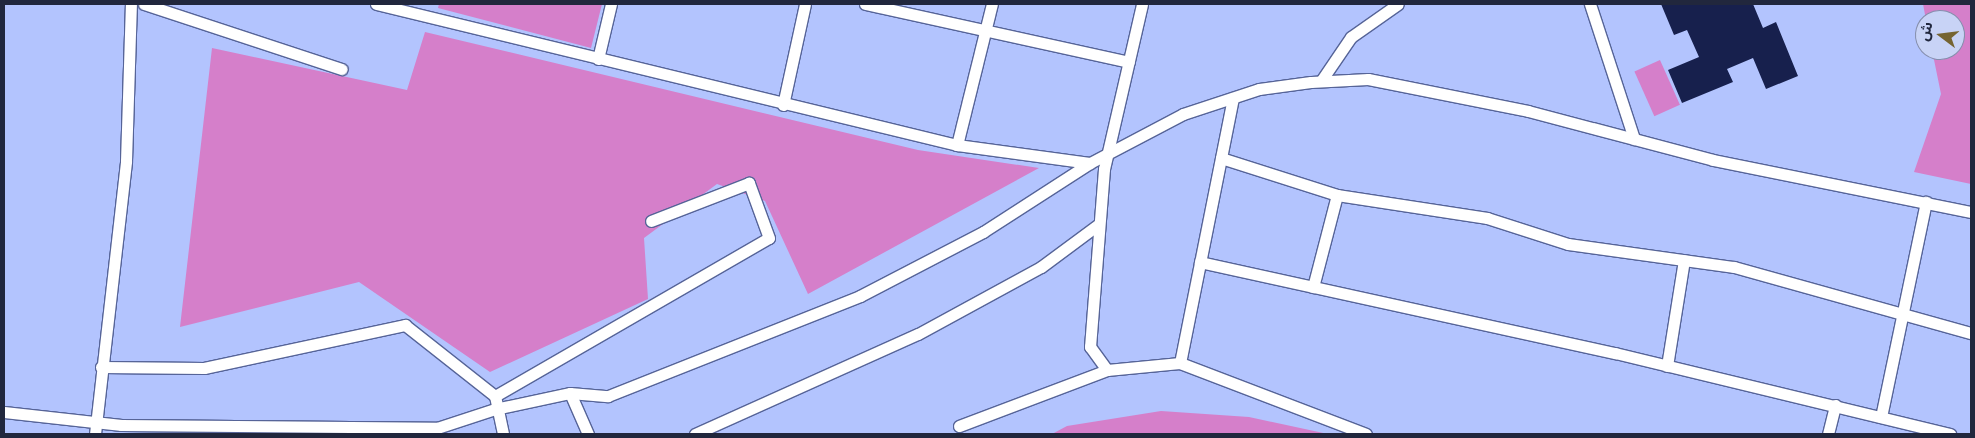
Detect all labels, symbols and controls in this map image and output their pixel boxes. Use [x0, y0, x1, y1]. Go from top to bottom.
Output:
north arrow [1915, 10, 1965, 60]
text: ش [1915, 20, 1937, 43]

